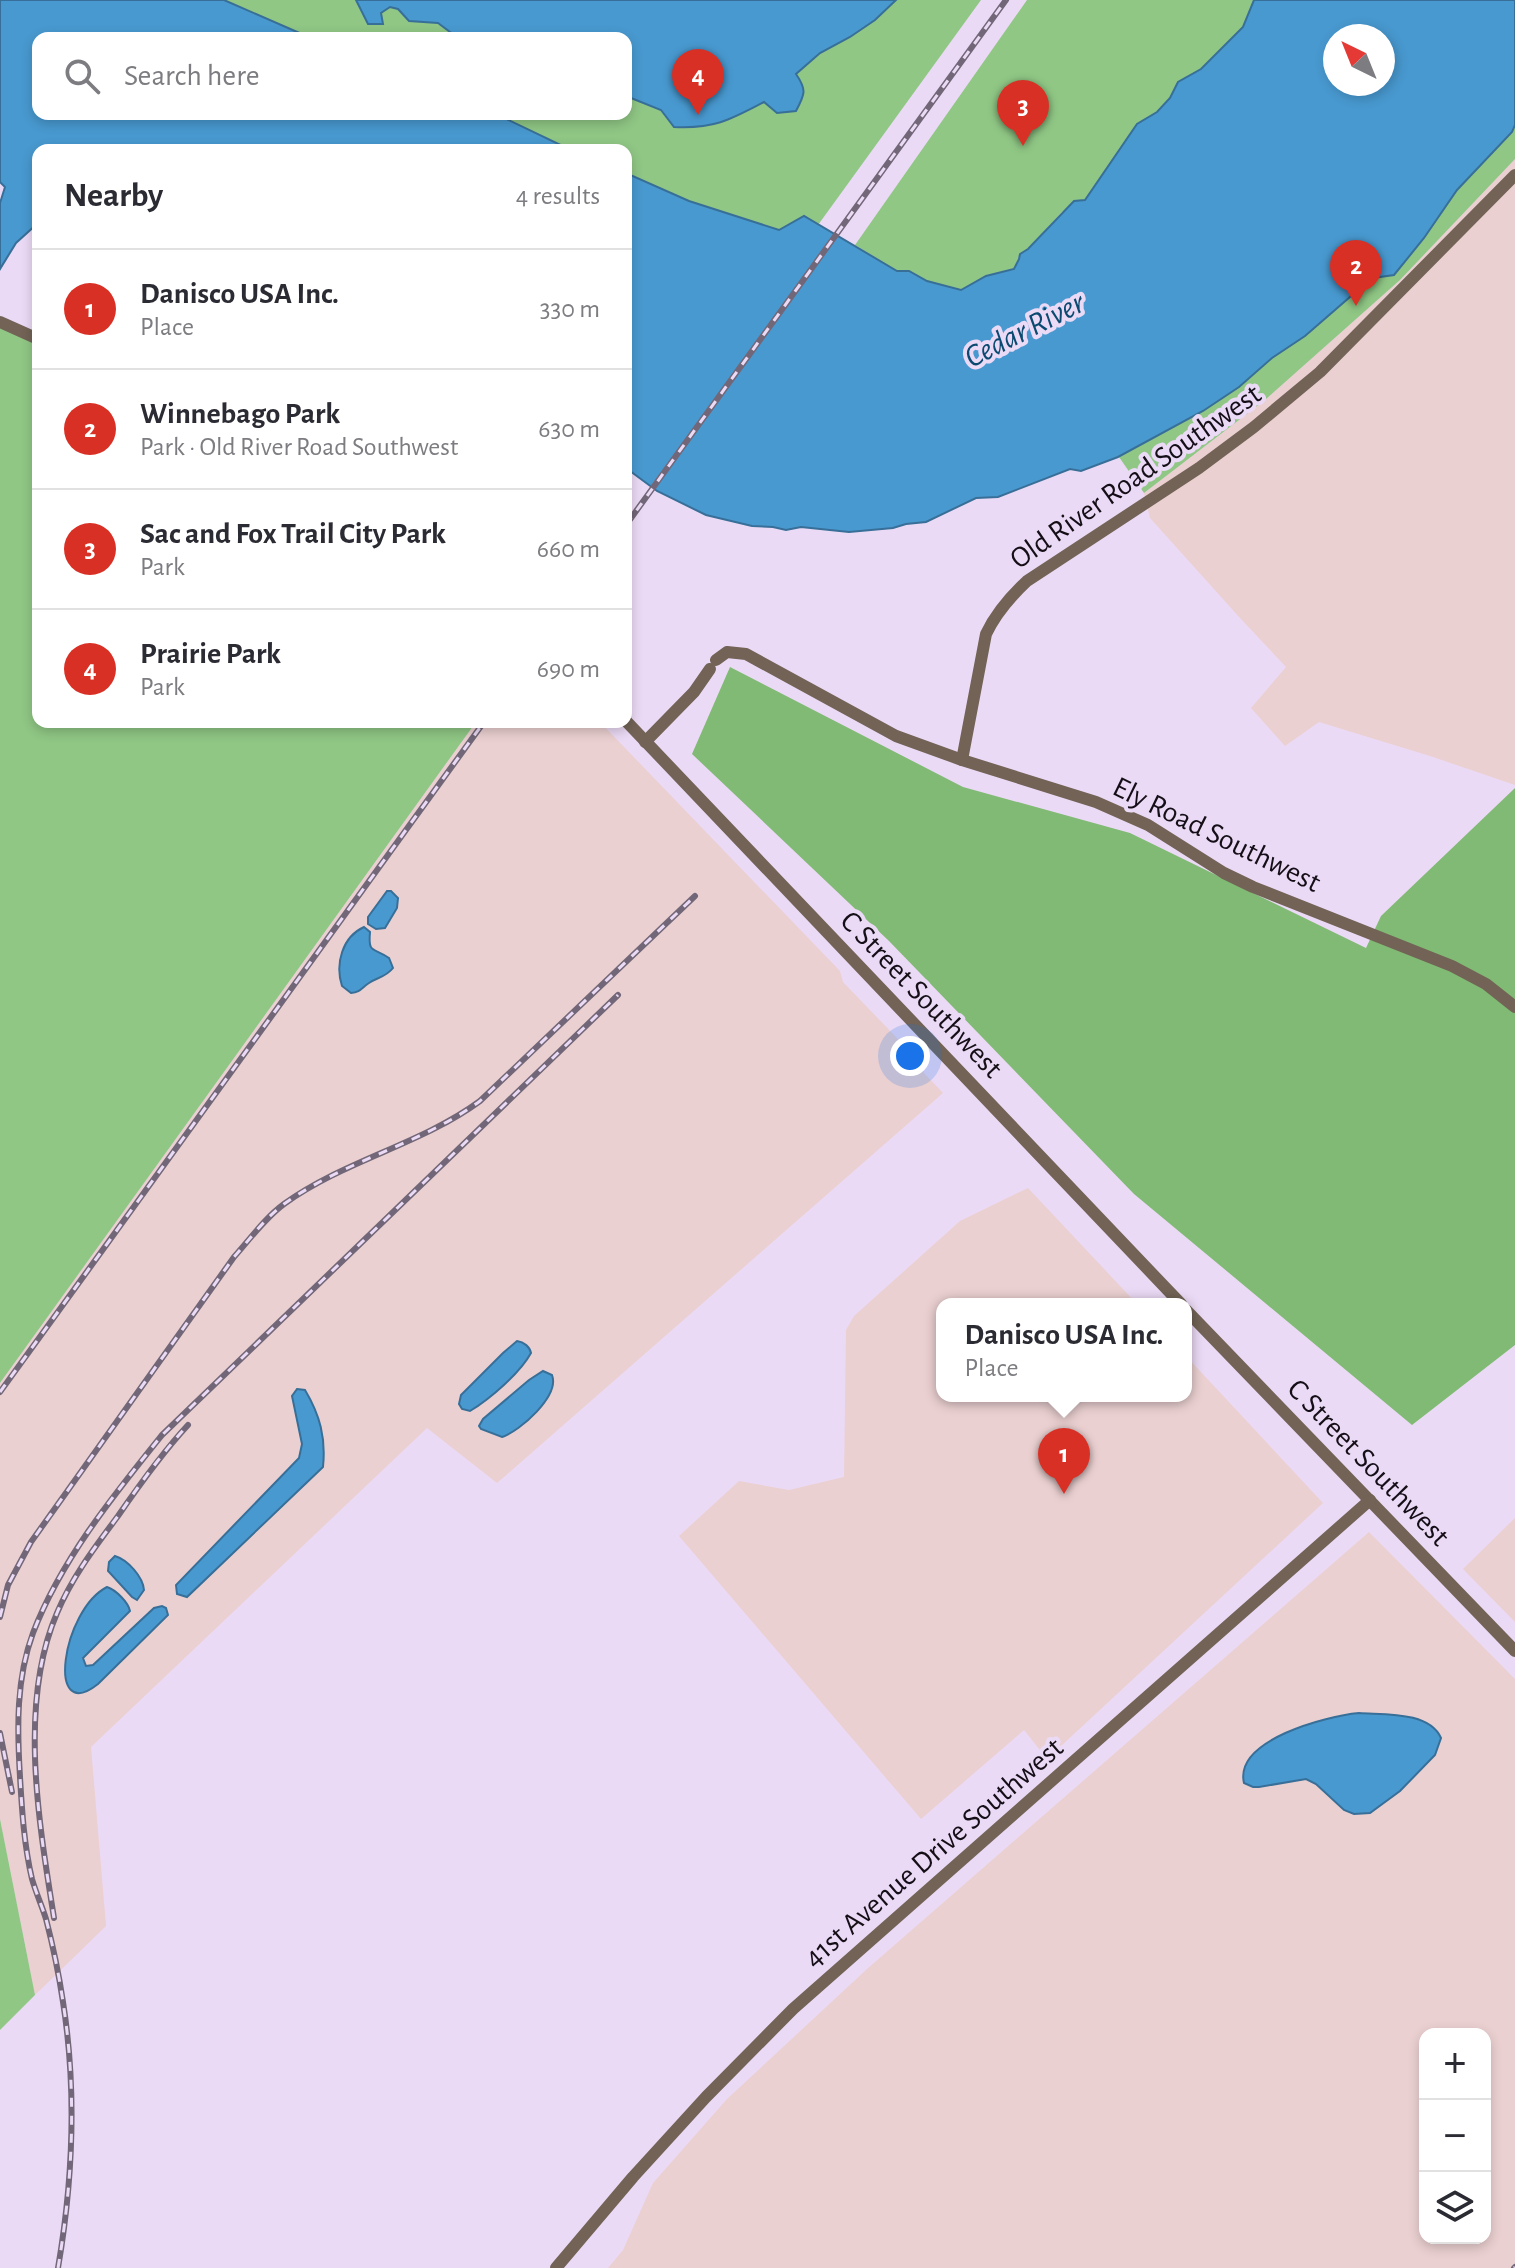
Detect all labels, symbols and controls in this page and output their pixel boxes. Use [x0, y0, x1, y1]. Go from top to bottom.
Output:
north arrow [1323, 24, 1395, 96]
search box [32, 32, 632, 120]
pin: 4 [672, 49, 724, 115]
icon: search [60, 54, 104, 98]
text: Search here [124, 61, 260, 91]
pin: 3 [997, 80, 1049, 146]
text: Nearby [64, 179, 163, 213]
text: 4 results [516, 183, 600, 209]
pin: 2 [1330, 240, 1382, 306]
text: Danisco USA Inc. [140, 279, 339, 309]
water label: Cedar River [959, 285, 1091, 374]
text: 1 [85, 296, 95, 322]
text: 330 m [540, 296, 600, 322]
text: Place [140, 314, 194, 340]
street label: Old River Road Southwest [1005, 379, 1267, 575]
text: Winnebago Park [140, 399, 340, 429]
text: 2 [84, 416, 96, 442]
text: 630 m [538, 416, 600, 442]
text: Park · Old River Road Southwest [140, 434, 458, 460]
text: Sac and Fox Trail City Park [140, 519, 446, 549]
text: 3 [84, 536, 96, 562]
text: 660 m [537, 536, 600, 562]
text: Park [140, 554, 185, 580]
text: Prairie Park [140, 639, 281, 669]
text: 4 [83, 656, 97, 682]
text: 690 m [537, 656, 600, 682]
text: Park [140, 674, 185, 700]
street label: Ely Road Southwest [1108, 772, 1325, 898]
street label: C Street Southwest [835, 906, 1008, 1084]
your location [890, 1036, 930, 1076]
popup [936, 1298, 1192, 1402]
text: Danisco USA Inc. [965, 1320, 1163, 1350]
text: Place [965, 1355, 1019, 1381]
street label: C Street Southwest [1282, 1374, 1455, 1552]
pin: 1 [1038, 1428, 1090, 1494]
street label: 41st Avenue Drive Southwest [798, 1732, 1069, 1973]
map controls [1419, 2028, 1491, 2244]
button: + [1419, 2028, 1491, 2100]
button: − [1419, 2100, 1491, 2172]
button: layers [1419, 2172, 1491, 2244]

